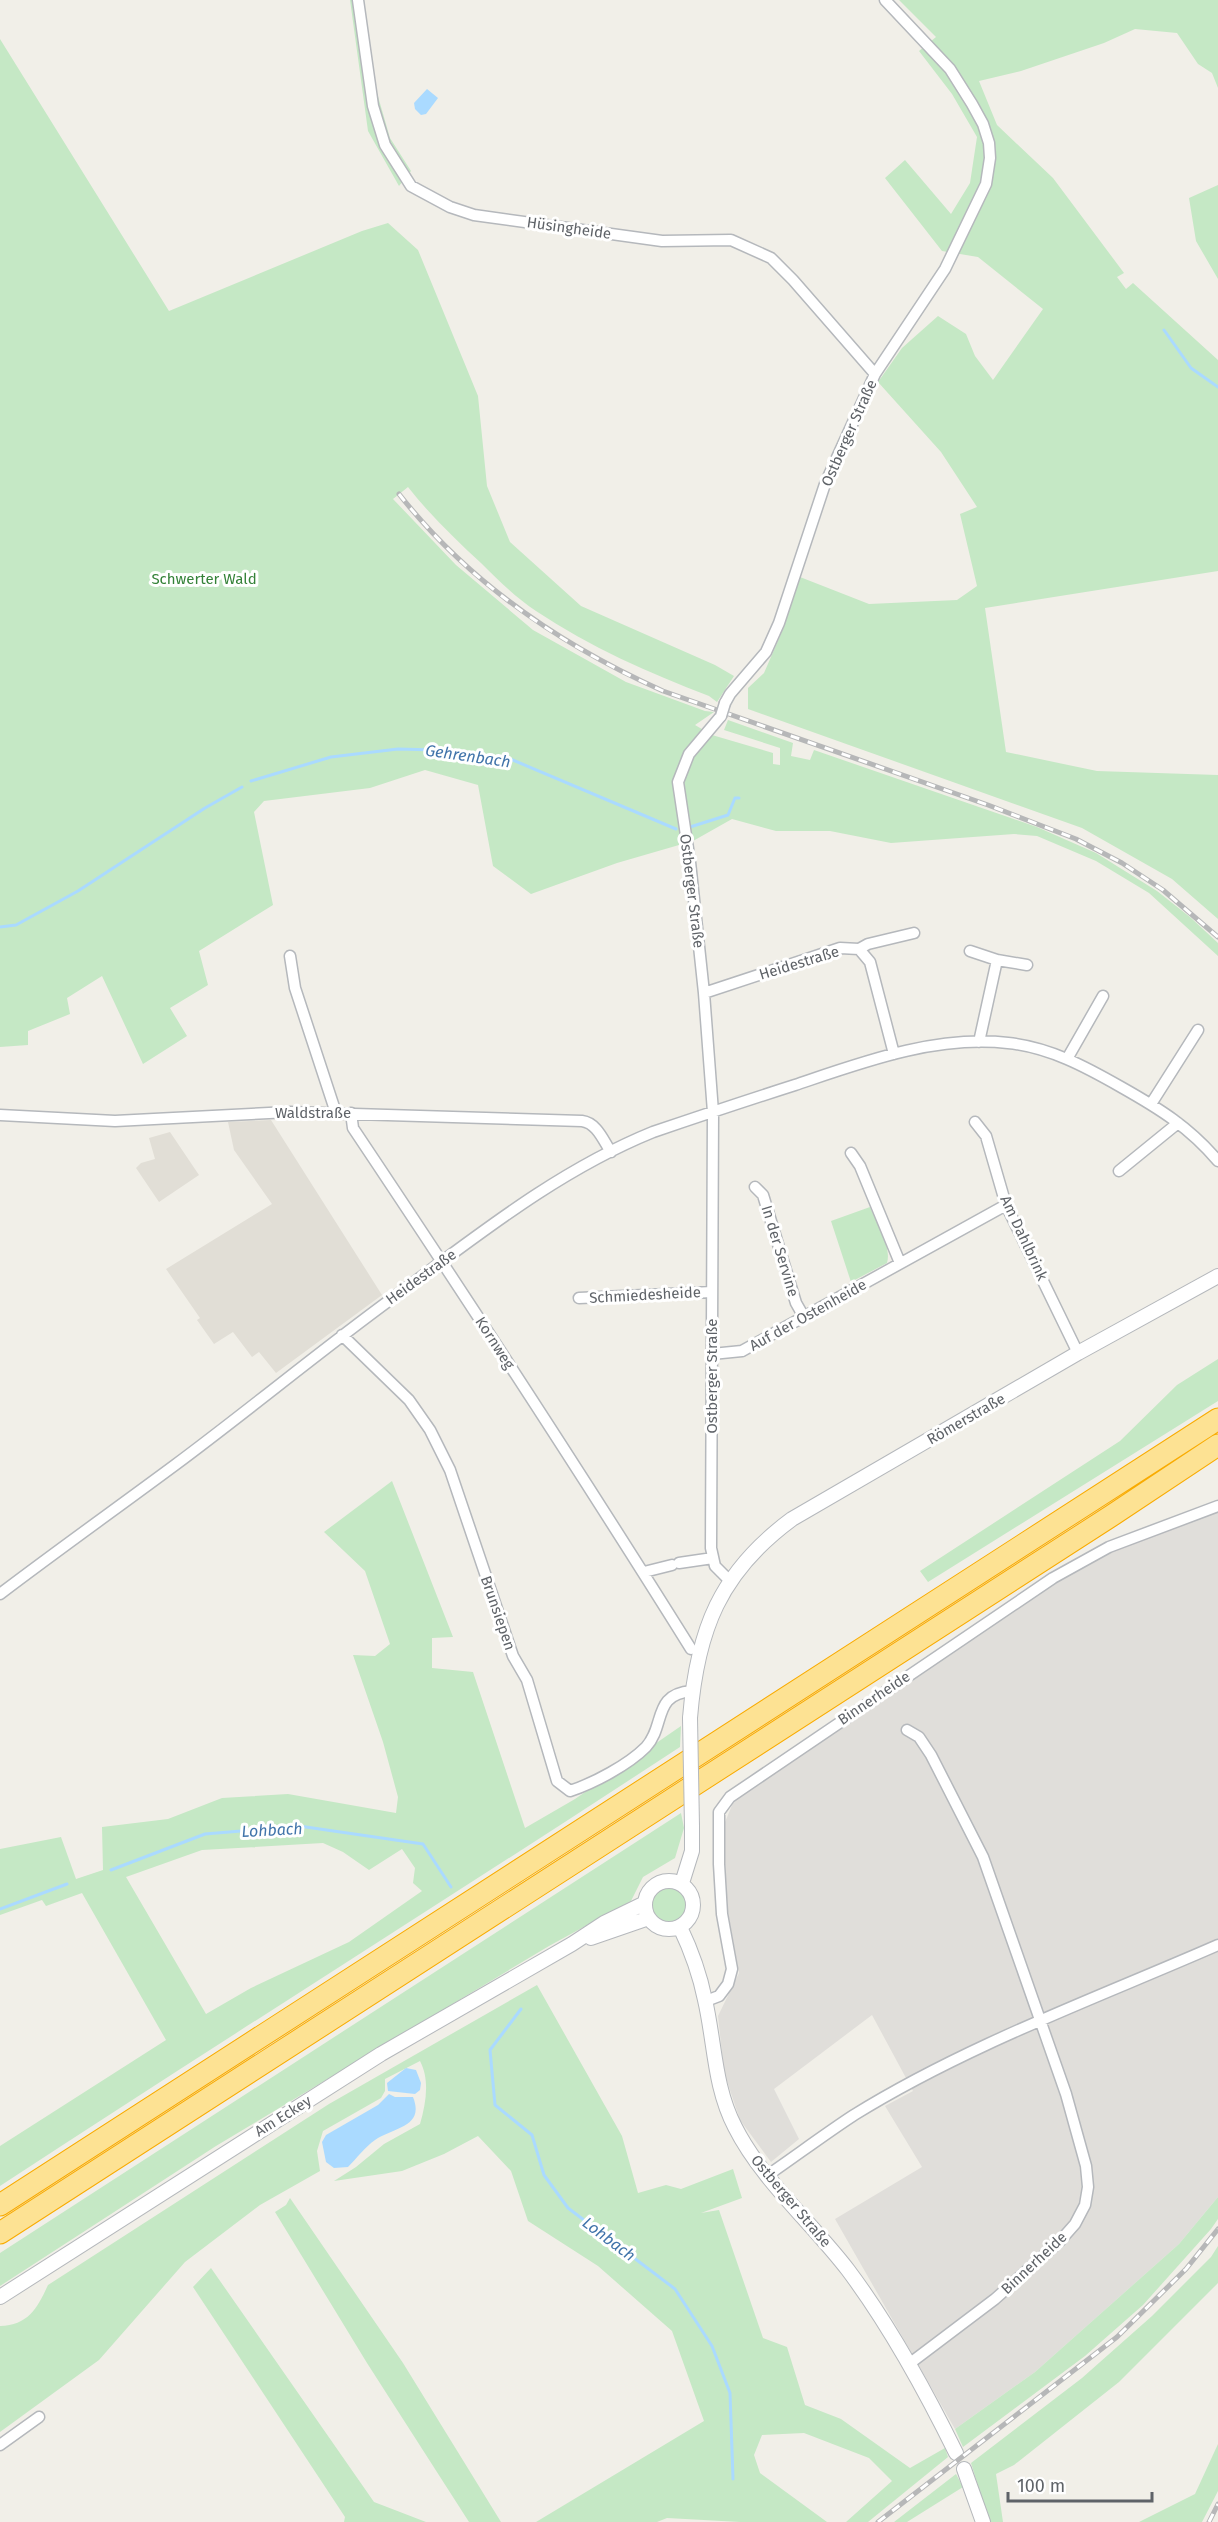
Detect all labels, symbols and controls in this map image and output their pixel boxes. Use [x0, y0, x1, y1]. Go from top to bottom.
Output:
street label: Hüsingheide [526, 213, 612, 243]
street label: Ostberger Straße [817, 377, 881, 489]
park label: Schwerter Wald [151, 570, 257, 588]
water label: Gehrenbach [424, 741, 512, 771]
street label: Ostberger Straße [676, 833, 708, 949]
street label: Heidestraße [757, 942, 841, 984]
street label: Waldstraße [275, 1104, 351, 1122]
street label: Am Dahlbrink [996, 1193, 1052, 1284]
street label: In der Servine [758, 1203, 802, 1299]
street label: Heidestraße [382, 1245, 460, 1309]
street label: Auf der Ostenheide [746, 1275, 870, 1355]
street label: Schmiedesheide [589, 1283, 701, 1307]
street label: Kornweg [471, 1313, 519, 1373]
street label: Ostberger Straße [703, 1318, 721, 1434]
street label: Römerstraße [924, 1389, 1008, 1449]
street label: Brunsiepen [477, 1573, 519, 1653]
street label: Binnerheide [834, 1667, 914, 1729]
water label: Lohbach [241, 1819, 303, 1841]
street label: Am Eckey [251, 2091, 315, 2140]
street label: Ostberger Straße [747, 2151, 835, 2251]
water label: Lohbach [579, 2213, 639, 2265]
street label: Binnerheide [997, 2228, 1071, 2298]
scale bar [1008, 2465, 1152, 2503]
text: 100 m [1017, 2475, 1065, 2497]

